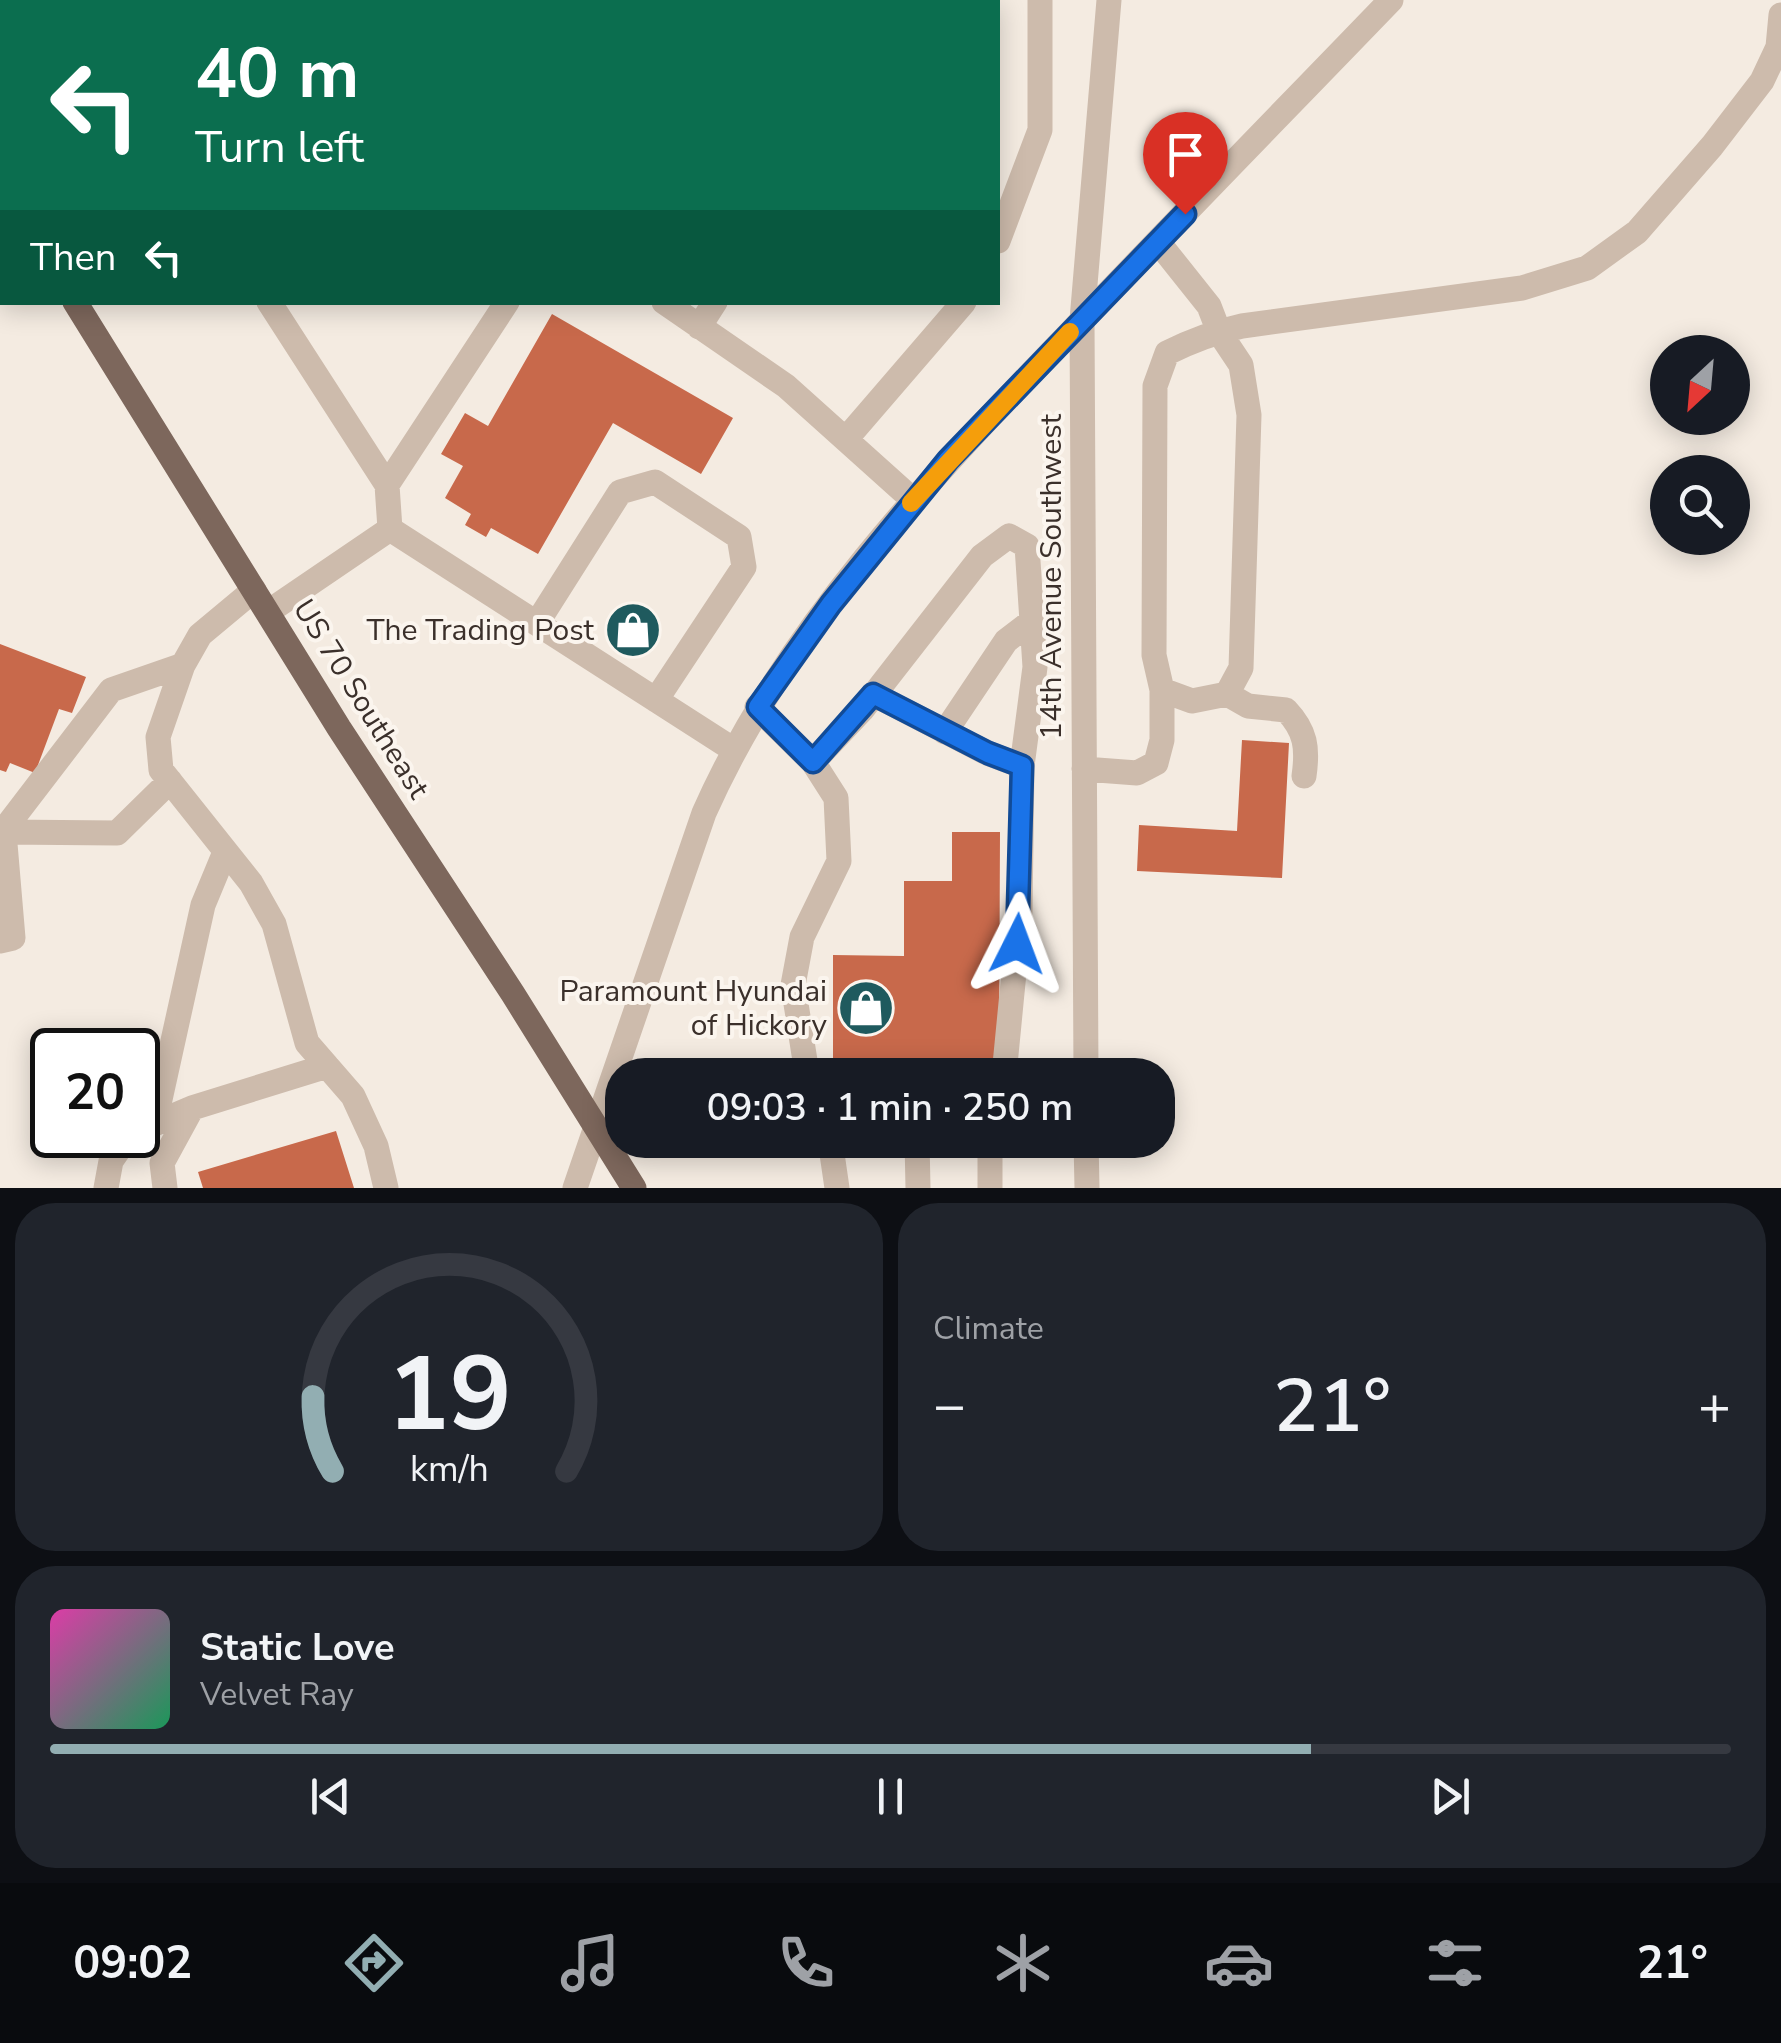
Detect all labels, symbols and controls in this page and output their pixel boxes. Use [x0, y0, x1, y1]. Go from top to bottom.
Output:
text: 40 m [195, 26, 359, 122]
icon: left [30, 40, 160, 170]
pin [1143, 112, 1228, 215]
text: Turn left [195, 117, 364, 178]
icon: arrive [1158, 127, 1213, 182]
icon: left [136, 230, 191, 285]
text: Then [30, 232, 116, 283]
north arrow [1650, 335, 1750, 435]
map controls [1650, 335, 1750, 555]
street label: 14th Avenue Southwest [1031, 413, 1072, 740]
button: search [1650, 455, 1750, 555]
street label: US 70 Southeast [283, 592, 439, 807]
shop icon: The Trading Post [603, 600, 663, 660]
place label: The Trading Post [366, 610, 594, 651]
position arrow [965, 892, 1069, 996]
place label: Paramount Hyundai of Hickory [559, 971, 828, 1046]
shop icon: Paramount Hyundai of Hickory [836, 978, 896, 1038]
speed limit sign: 20 [30, 1028, 160, 1158]
text: 09:03 · 1 min · 250 m [707, 1082, 1073, 1133]
text: Climate [933, 1307, 1044, 1350]
text: 19 [387, 1324, 511, 1466]
text: 21° [1273, 1355, 1391, 1457]
text: − [933, 1368, 966, 1443]
text: + [1698, 1368, 1731, 1443]
text: km/h [410, 1445, 488, 1494]
text: Static Love [200, 1622, 395, 1673]
text: Velvet Ray [200, 1673, 354, 1716]
icon: previous [303, 1769, 358, 1824]
icon: pause [863, 1769, 918, 1824]
icon: next [1423, 1769, 1478, 1824]
icon: directions [339, 1928, 409, 1998]
icon: music [555, 1928, 625, 1998]
icon: phone [771, 1928, 841, 1998]
icon: climate [988, 1928, 1058, 1998]
icon: car [1204, 1928, 1274, 1998]
icon: filters [1420, 1928, 1490, 1998]
text: 09:02 [73, 1933, 192, 1994]
text: 21° [1637, 1933, 1708, 1994]

